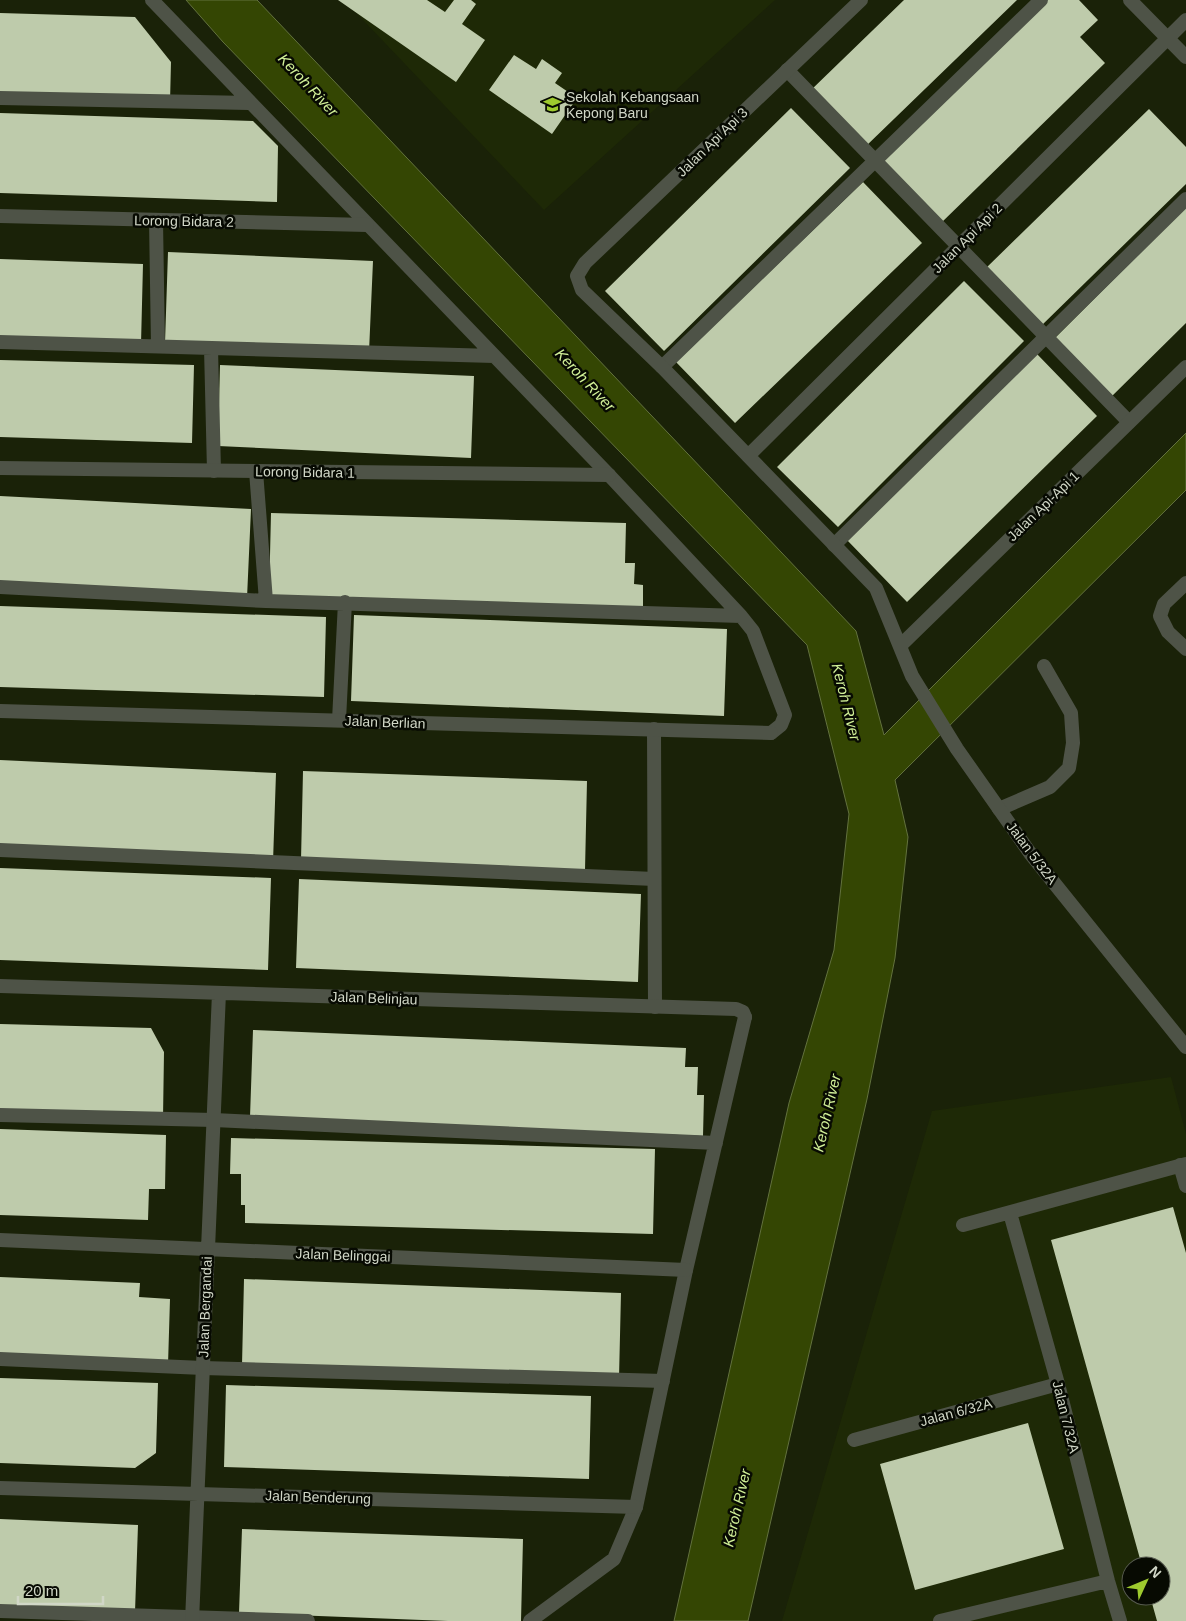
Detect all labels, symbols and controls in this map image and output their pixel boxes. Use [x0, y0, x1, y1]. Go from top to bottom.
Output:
water label: Keroh River [275, 50, 342, 120]
place label: Sekolah Kebangsaan Kepong Baru [566, 89, 699, 121]
school or university icon: Sekolah Kebangsaan Kepong Baru [542, 95, 562, 115]
street label: Jalan Api Api 3 [673, 104, 751, 180]
street label: Jalan Api Api 2 [929, 200, 1005, 276]
street label: Lorong Bidara 2 [134, 212, 234, 230]
water label: Keroh River [552, 345, 619, 415]
street label: Lorong Bidara 1 [255, 463, 355, 481]
street label: Jalan Api-Api 1 [1004, 468, 1082, 544]
water label: Keroh River [829, 661, 865, 743]
street label: Jalan Berlian [344, 713, 426, 731]
street label: Jalan 5/32A [1003, 819, 1061, 888]
street label: Jalan Belinjau [330, 988, 418, 1008]
water label: Keroh River [809, 1071, 844, 1153]
street label: Jalan Belinggai [295, 1245, 391, 1265]
street label: Jalan Bergandai [195, 1256, 215, 1358]
street label: Jalan 7/32A [1049, 1379, 1083, 1455]
street label: Jalan 6/32A [918, 1395, 994, 1429]
water label: Keroh River [719, 1466, 754, 1548]
street label: Jalan Benderung [265, 1487, 371, 1507]
north arrow [1121, 1556, 1171, 1606]
text: N [1146, 1563, 1165, 1581]
scale bar [18, 1574, 102, 1606]
text: 20 m [25, 1582, 58, 1599]

